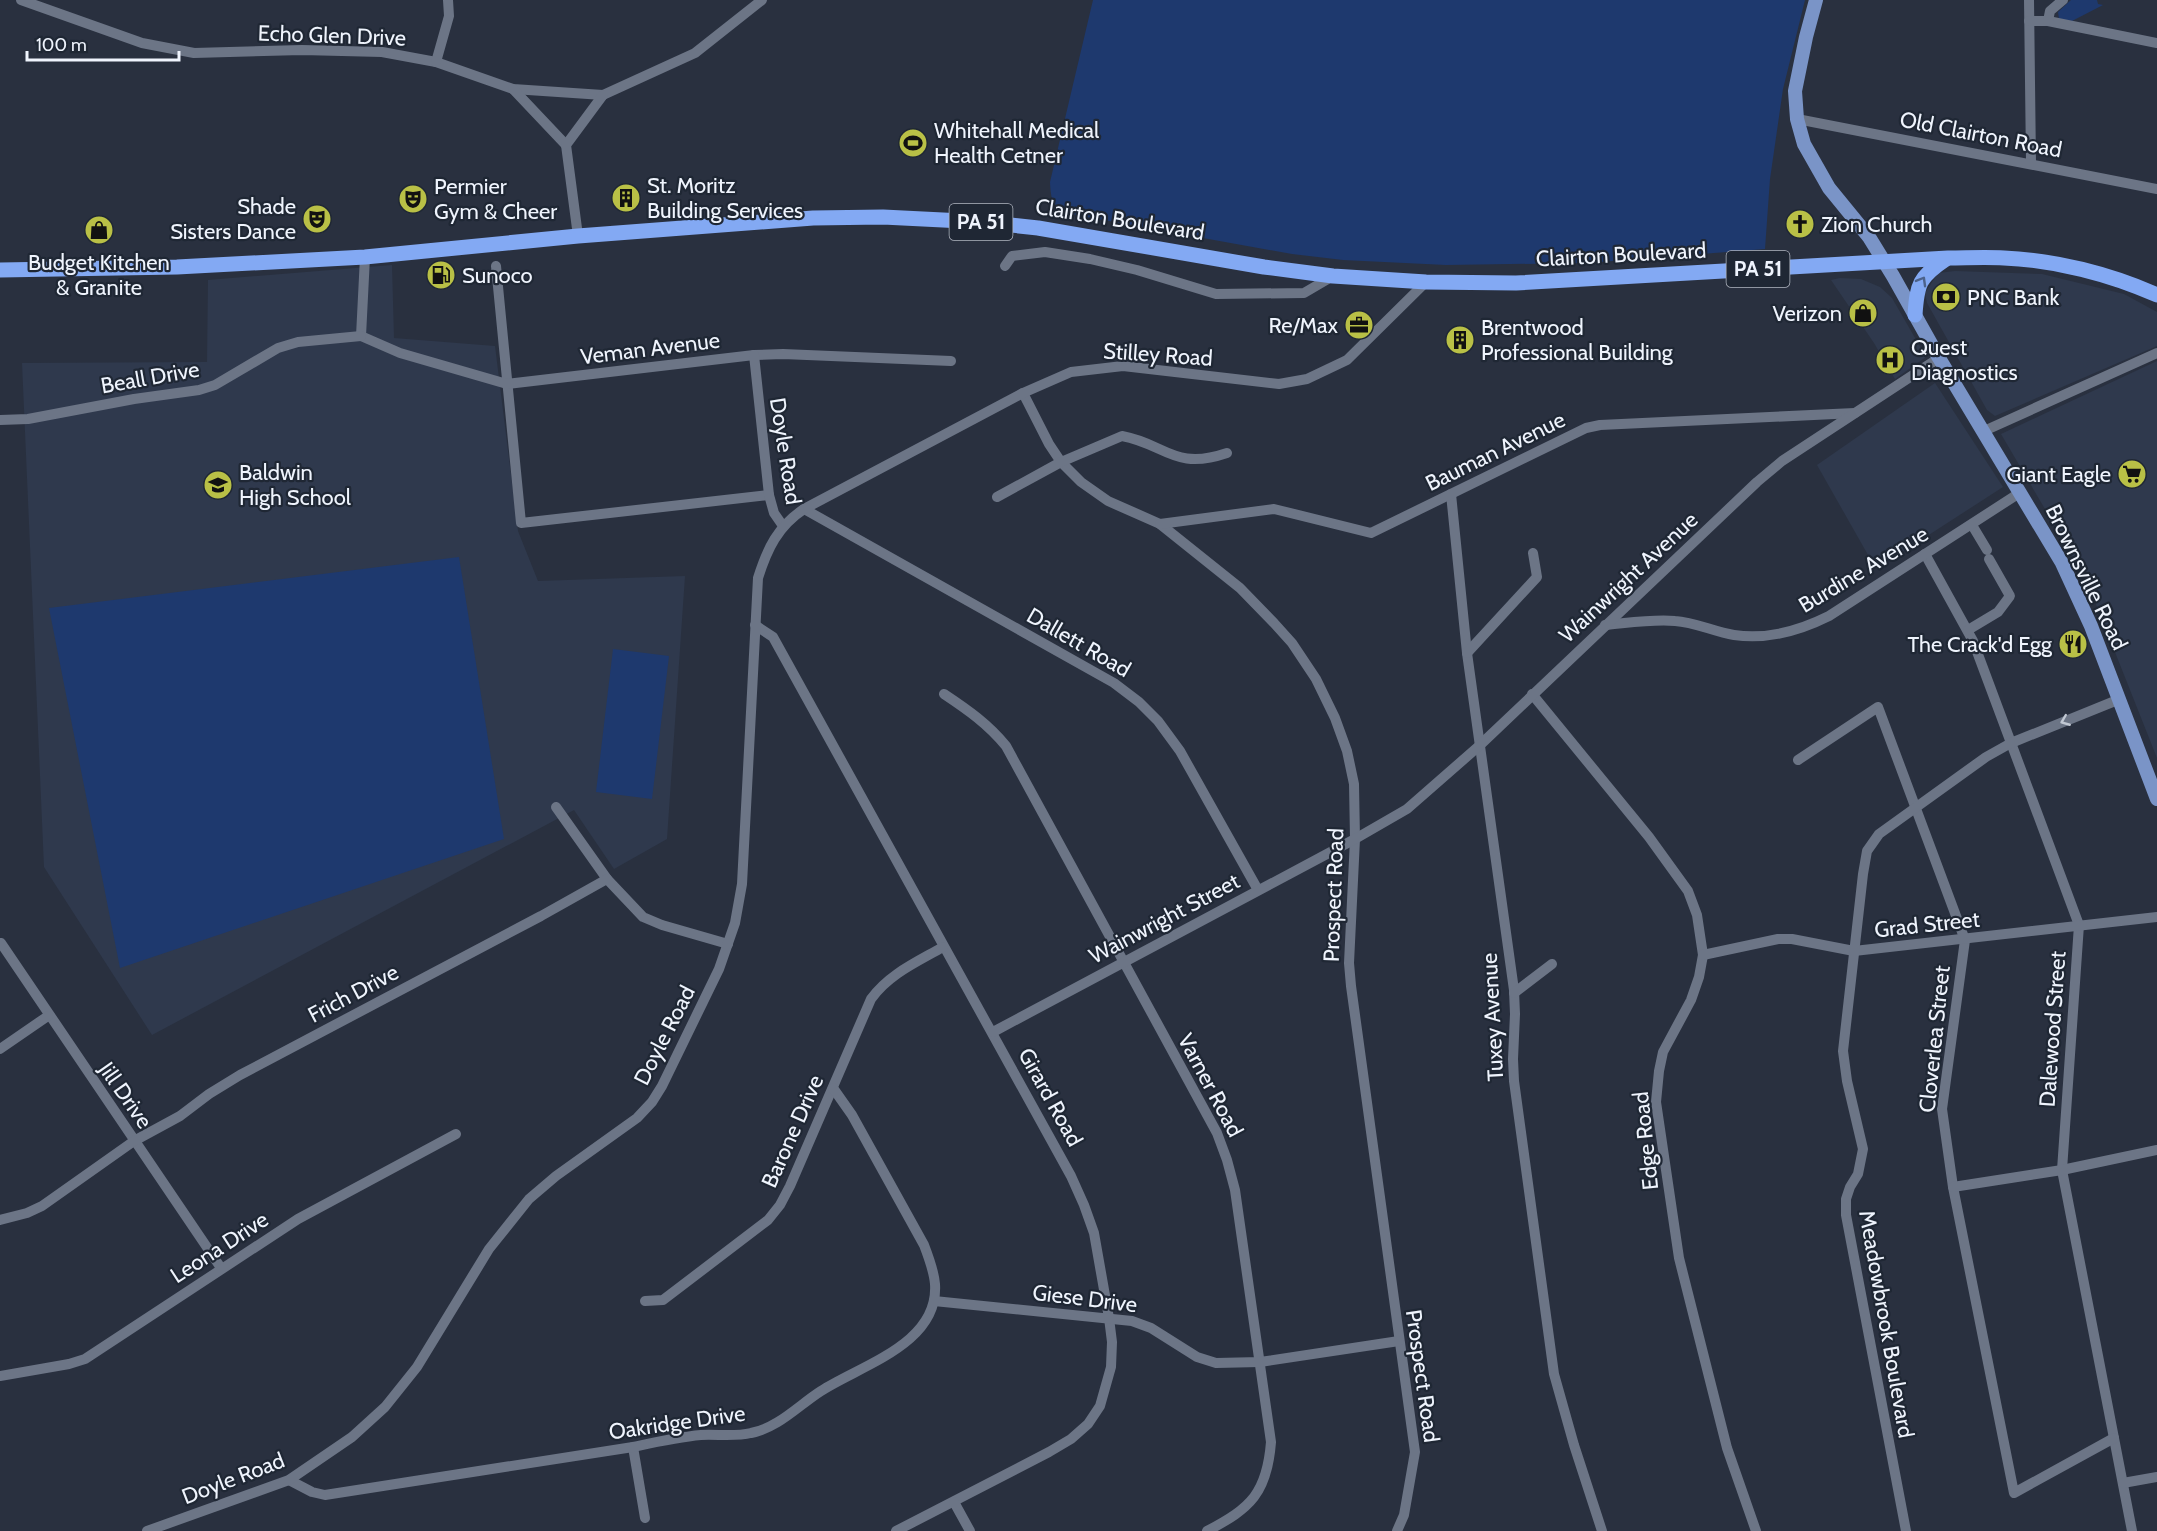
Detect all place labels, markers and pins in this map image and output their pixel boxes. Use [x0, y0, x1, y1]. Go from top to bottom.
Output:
place label: Whitehall Medical Health Cetner [934, 117, 1100, 169]
sports icon: Whitehall Medical Health Cetner [897, 127, 929, 159]
place label: St. Moritz Building Services [647, 172, 803, 224]
place label: Permier Gym & Cheer [434, 173, 557, 225]
building icon: St. Moritz Building Services [610, 182, 642, 214]
theatre icon: Permier Gym & Cheer [397, 183, 429, 215]
place label: Shade Sisters Dance [170, 193, 296, 245]
theatre icon: Shade Sisters Dance [301, 203, 333, 235]
church icon: Zion Church [1784, 208, 1816, 240]
place label: Zion Church [1821, 211, 1933, 238]
shop icon: Budget Kitchen & Granite [83, 214, 115, 246]
place label: Budget Kitchen & Granite [28, 249, 170, 301]
fuel station icon: Sunoco [425, 259, 457, 291]
place label: Sunoco [462, 262, 533, 289]
bank icon: PNC Bank [1930, 281, 1962, 313]
place label: PNC Bank [1967, 284, 2060, 311]
shop icon: Verizon [1847, 297, 1879, 329]
place label: Verizon [1773, 300, 1842, 327]
office icon: Re/Max [1343, 309, 1375, 341]
place label: Re/Max [1268, 312, 1339, 339]
place label: Brentwood Professional Building [1481, 314, 1674, 366]
building icon: Brentwood Professional Building [1444, 324, 1476, 356]
place label: Quest Diagnostics [1911, 334, 2018, 386]
hospital icon: Quest Diagnostics [1874, 344, 1906, 376]
supermarket icon: Giant Eagle [2116, 458, 2148, 490]
place label: Baldwin High School [239, 459, 352, 511]
place label: Giant Eagle [2007, 461, 2111, 488]
school or university icon: Baldwin High School [202, 469, 234, 501]
restaurant icon: The Crack'd Egg [2057, 628, 2089, 660]
place label: The Crack'd Egg [1907, 631, 2053, 658]

